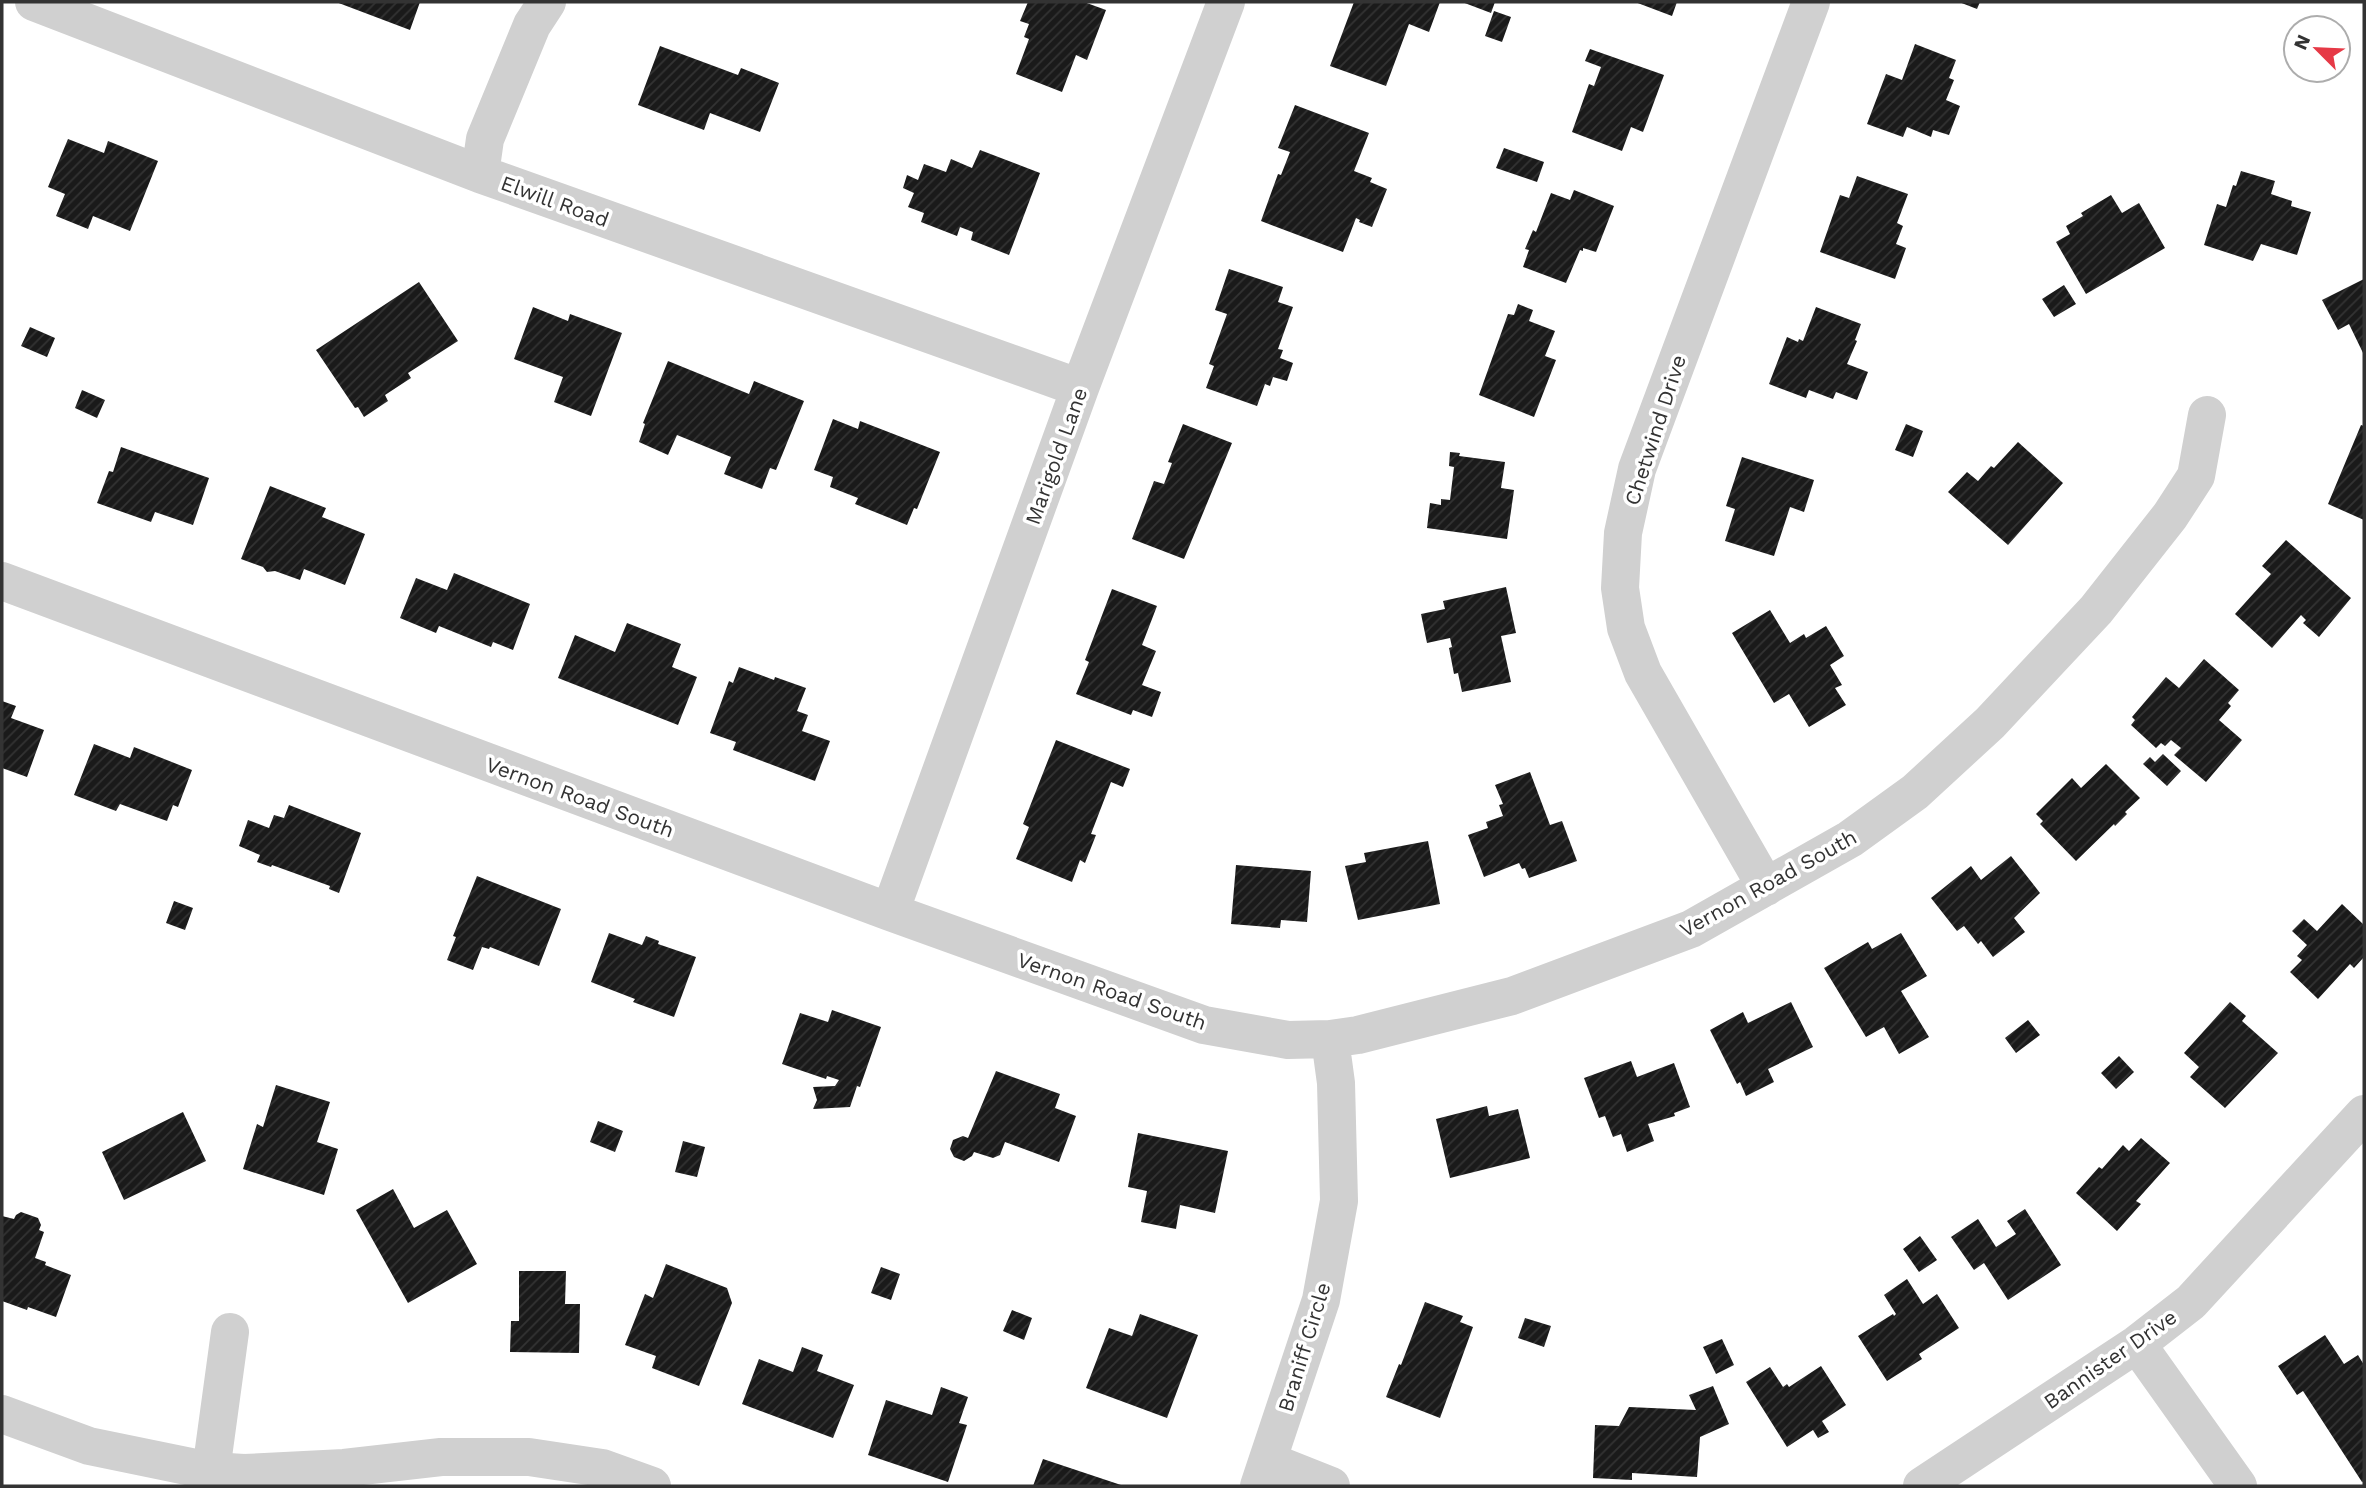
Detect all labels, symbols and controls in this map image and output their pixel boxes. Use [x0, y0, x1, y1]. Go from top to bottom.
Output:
north arrow [2282, 14, 2352, 84]
text: N [2289, 31, 2315, 53]
street label: Elwill Road [498, 170, 612, 232]
street label: Chetwind Drive [1619, 352, 1691, 508]
street label: Marigold Lane [1020, 384, 1092, 528]
street label: Vernon Road South [483, 751, 677, 843]
street label: Vernon Road South [1675, 824, 1861, 942]
street label: Vernon Road South [1014, 947, 1210, 1035]
street label: Braniff Circle [1272, 1279, 1336, 1415]
street label: Bannister Drive [2039, 1304, 2181, 1414]

